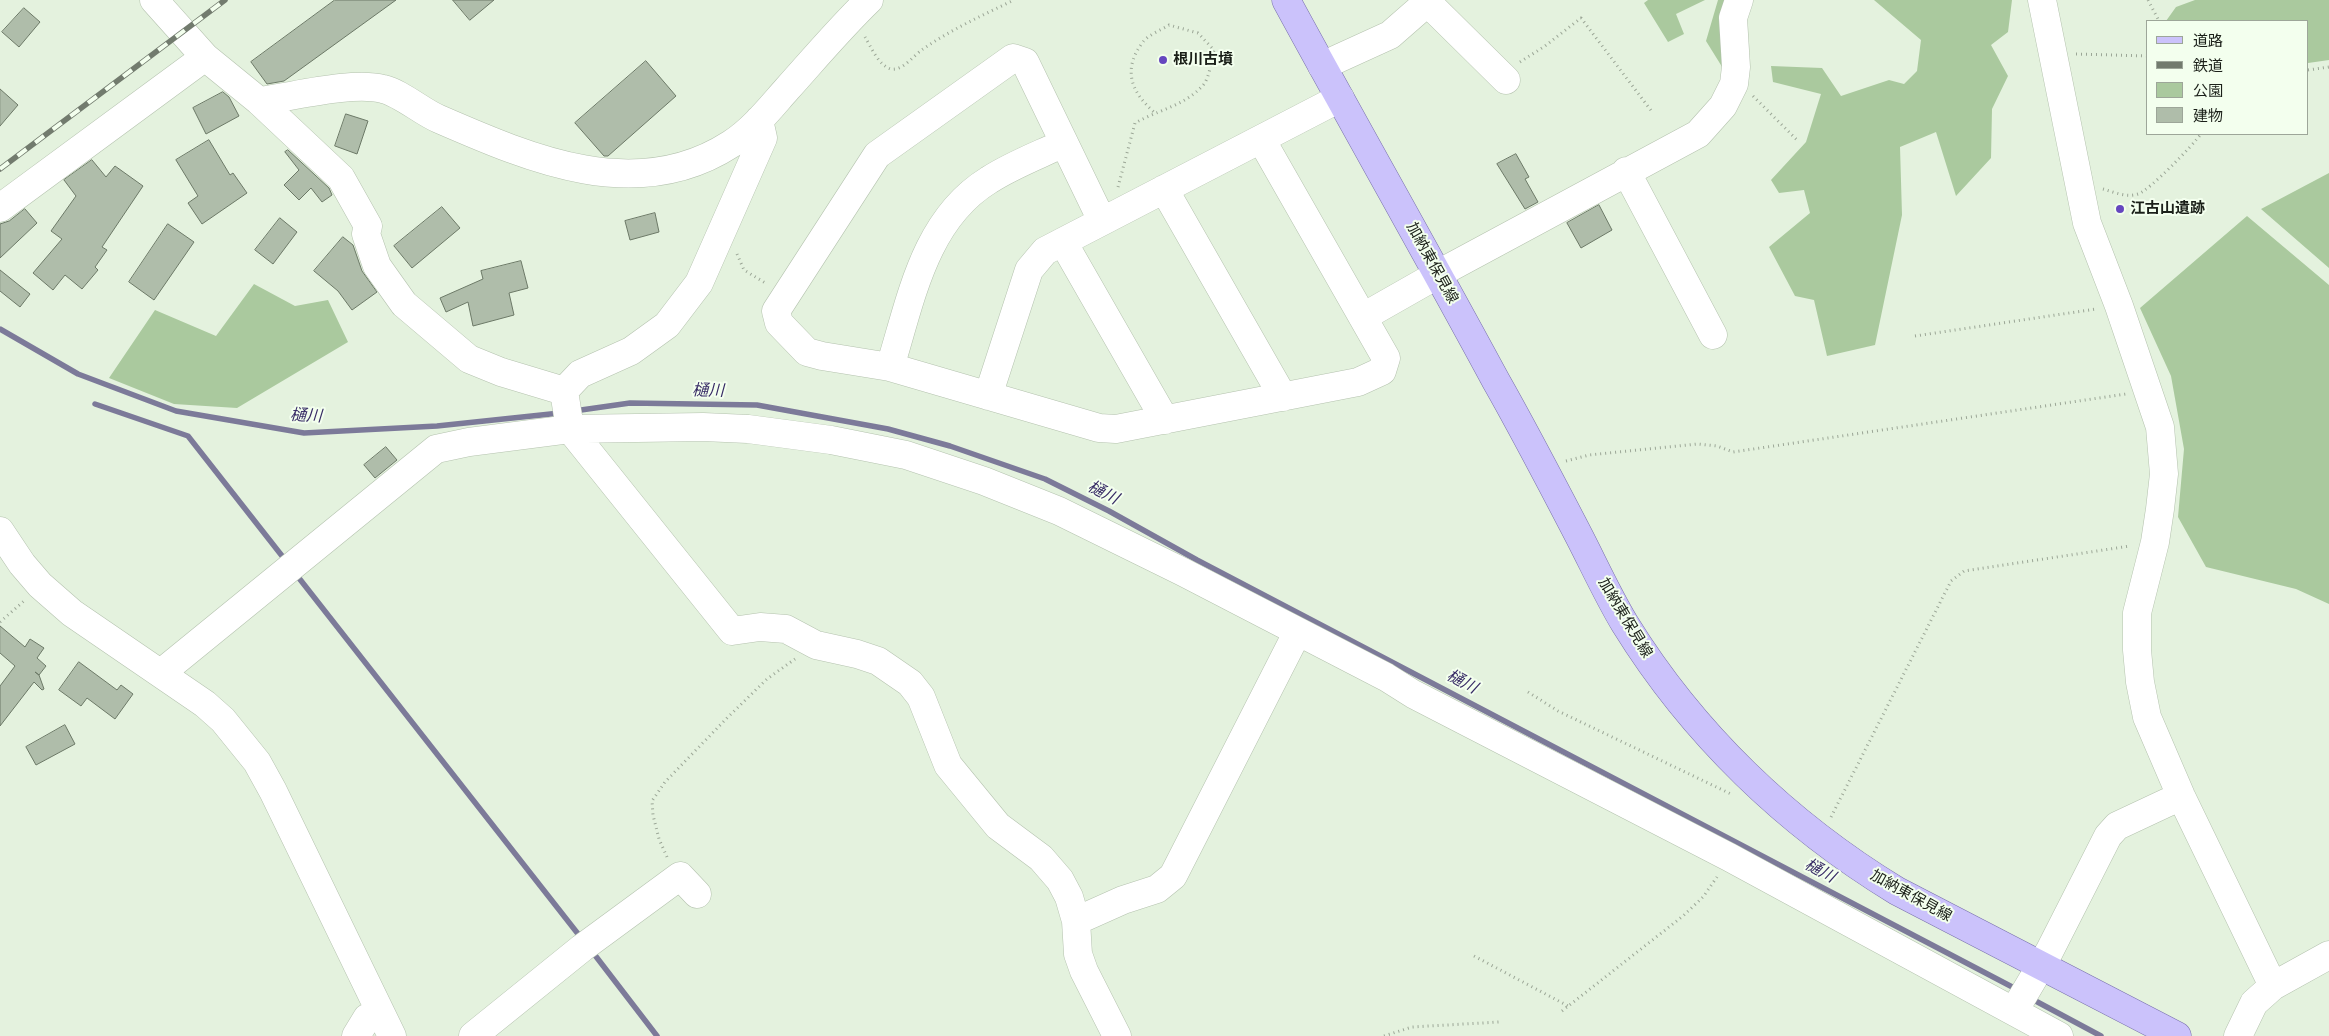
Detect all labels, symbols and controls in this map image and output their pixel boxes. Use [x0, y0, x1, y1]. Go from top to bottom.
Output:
legend [2146, 20, 2309, 135]
text: 道路 [2193, 30, 2223, 50]
place label: 根川古墳 [1173, 51, 1233, 69]
marker: 根川古墳 [1157, 54, 1169, 66]
text: 鉄道 [2193, 55, 2223, 75]
text: 公園 [2193, 80, 2223, 100]
text: 建物 [2193, 105, 2223, 125]
place label: 江古山遺跡 [2130, 200, 2205, 218]
marker: 江古山遺跡 [2114, 203, 2126, 215]
street label: 加納東保見線 [1402, 219, 1462, 307]
water label: 樋川 [692, 381, 724, 401]
water label: 樋川 [290, 406, 322, 426]
water label: 樋川 [1084, 477, 1122, 509]
street label: 加納東保見線 [1594, 575, 1656, 661]
water label: 樋川 [1443, 666, 1481, 698]
water label: 樋川 [1801, 855, 1839, 887]
street label: 加納東保見線 [1867, 866, 1955, 926]

